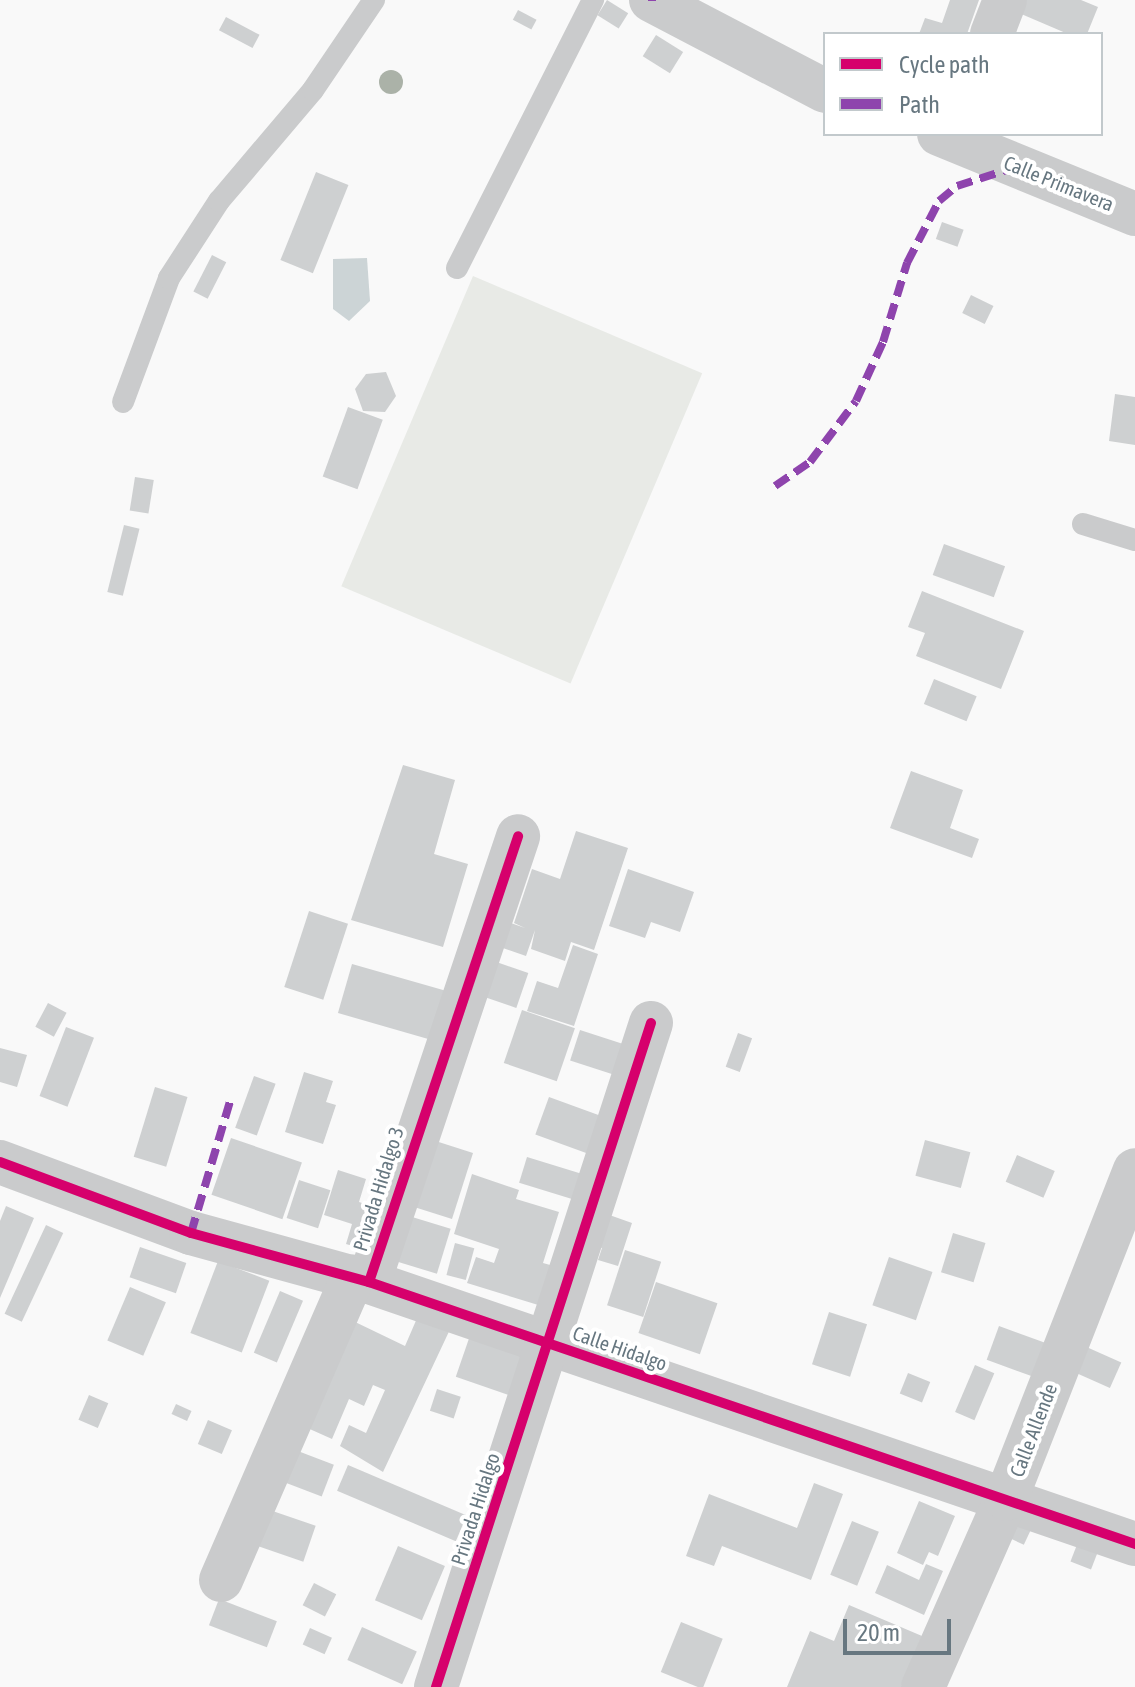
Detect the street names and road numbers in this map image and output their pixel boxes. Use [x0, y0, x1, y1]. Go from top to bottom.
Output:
street label: Calle Primavera [1001, 150, 1117, 216]
street label: Privada Hidalgo 3 [348, 1124, 408, 1254]
street label: Calle Hidalgo [570, 1321, 670, 1375]
street label: Calle Allende [1004, 1380, 1062, 1480]
street label: Privada Hidalgo [446, 1450, 504, 1568]

